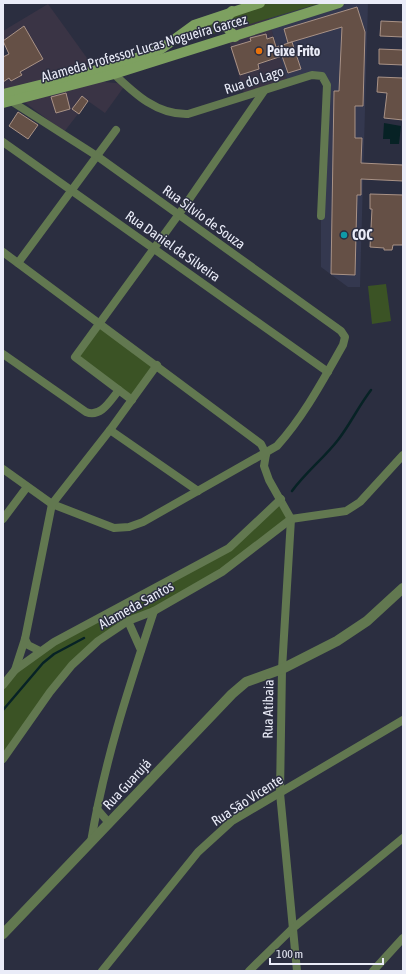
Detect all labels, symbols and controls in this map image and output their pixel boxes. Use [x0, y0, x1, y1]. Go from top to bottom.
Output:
street label: Alameda Professor Lucas Nogueira Garcez [39, 11, 249, 85]
place label: Peixe Frito [267, 43, 321, 59]
marker: Peixe Frito [254, 46, 264, 56]
street label: Rua do Lago [222, 63, 286, 97]
street label: Rua Silvio de Souza [160, 182, 248, 252]
street label: Rua Daniel da Silveira [123, 207, 223, 285]
place label: COC [352, 227, 373, 243]
marker: COC [339, 230, 349, 240]
street label: Alameda Santos [96, 578, 176, 632]
street label: Rua Atibaia [259, 679, 277, 739]
street label: Rua Guarujá [99, 755, 155, 813]
street label: Rua São Vicente [208, 771, 286, 829]
scale bar [270, 940, 383, 966]
text: 100 m [276, 947, 303, 961]

